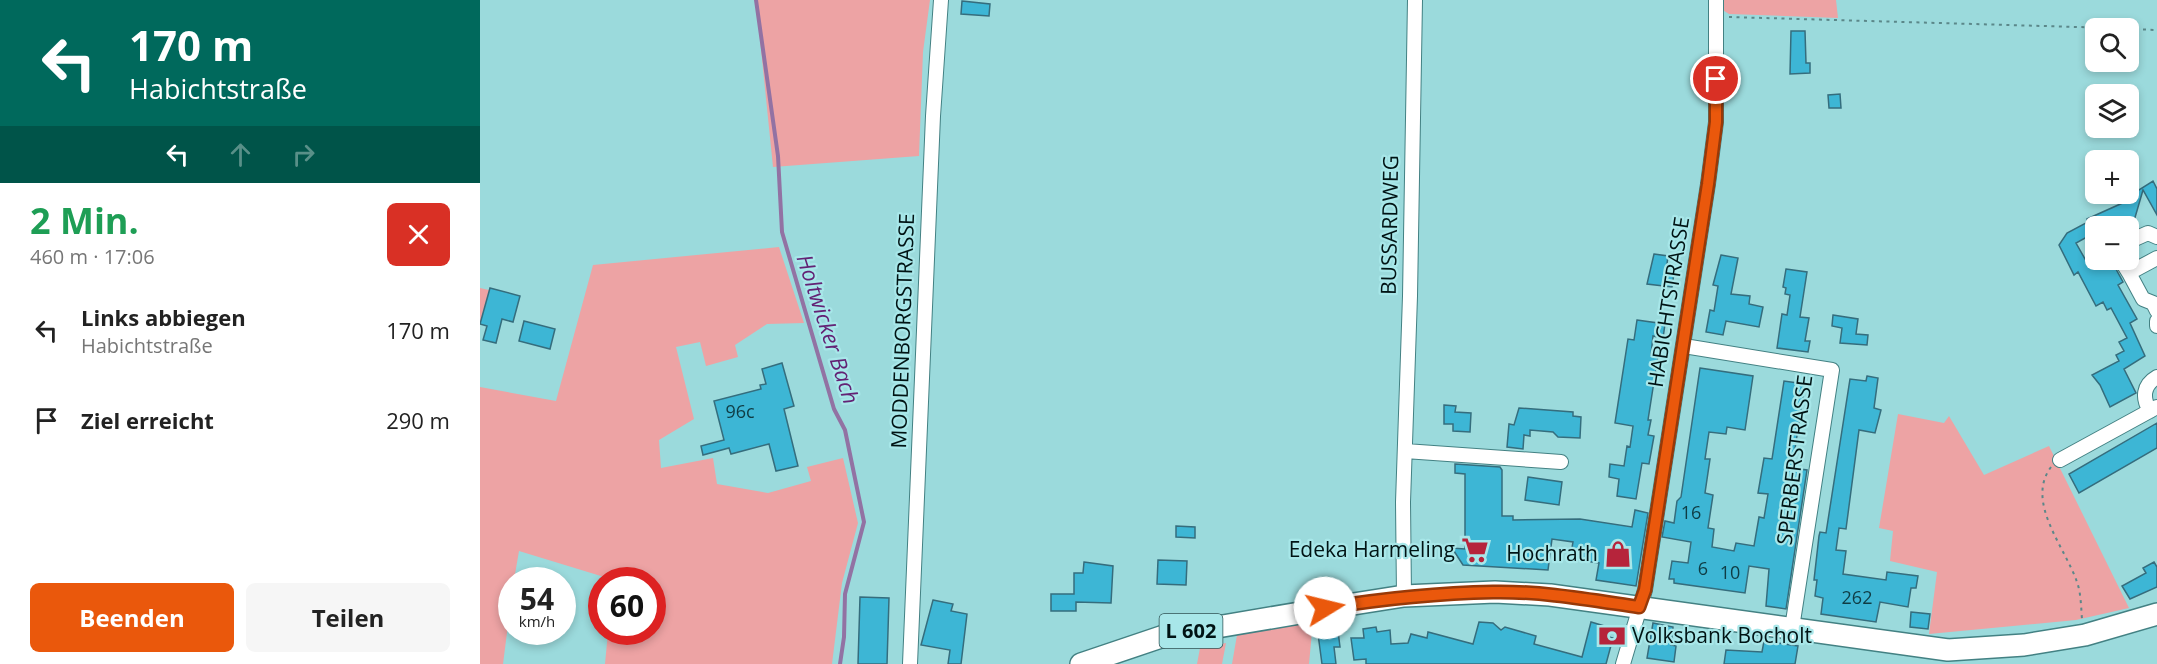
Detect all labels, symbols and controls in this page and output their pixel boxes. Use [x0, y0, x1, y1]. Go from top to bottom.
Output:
text: 170 m [129, 16, 253, 73]
map controls [2085, 18, 2139, 270]
button: search [2085, 18, 2139, 72]
icon: left [30, 24, 108, 102]
pin [1690, 53, 1741, 104]
icon: arrive [1699, 62, 1732, 95]
text: Habichtstraße [129, 70, 307, 107]
button: layers [2085, 84, 2139, 138]
icon: left [161, 138, 194, 171]
icon: ahead [224, 138, 257, 171]
icon: right [287, 138, 320, 171]
button: + [2085, 150, 2139, 204]
street label: BUSSARDWEG [1374, 155, 1404, 295]
text: 2 Min. [30, 196, 139, 245]
button: close [387, 203, 450, 266]
street label: MODDENBORGSTRASSE [884, 213, 920, 449]
street label: HABICHTSTRASSE [1641, 214, 1695, 389]
button: − [2085, 216, 2139, 270]
text: 460 m · 17:06 [30, 243, 155, 270]
water label: Holtwicker Bach [791, 250, 867, 407]
text: Links abbiegen [81, 302, 246, 332]
icon: left [30, 314, 63, 347]
text: 170 m [386, 315, 450, 345]
text: Habichtstraße [81, 332, 213, 359]
street label: SPERBERSTRASSE [1770, 373, 1818, 546]
house number: 96c [725, 399, 755, 423]
icon: arrive [30, 404, 63, 437]
text: Ziel erreicht [81, 405, 214, 435]
text: 290 m [386, 405, 450, 435]
house number: 16 [1681, 500, 1701, 524]
place label: Edeka Harmeling [1289, 535, 1455, 563]
supermarket icon: Edeka Harmeling [1460, 535, 1490, 565]
place label: Hochrath [1506, 539, 1598, 567]
shop icon: Hochrath [1603, 539, 1633, 569]
house number: 6 [1698, 556, 1708, 580]
house number: 10 [1720, 560, 1740, 584]
speed limit sign: 60 [588, 567, 666, 645]
position arrow [1293, 576, 1357, 640]
text: 54 [520, 578, 554, 619]
button: Beenden [30, 583, 234, 652]
button: Teilen [246, 583, 450, 652]
house number: 262 [1842, 585, 1872, 609]
text: km/h [519, 611, 555, 631]
road number: L 602 [1160, 614, 1222, 648]
bank icon: Volksbank Bocholt [1597, 621, 1627, 651]
place label: Volksbank Bocholt [1632, 621, 1812, 649]

